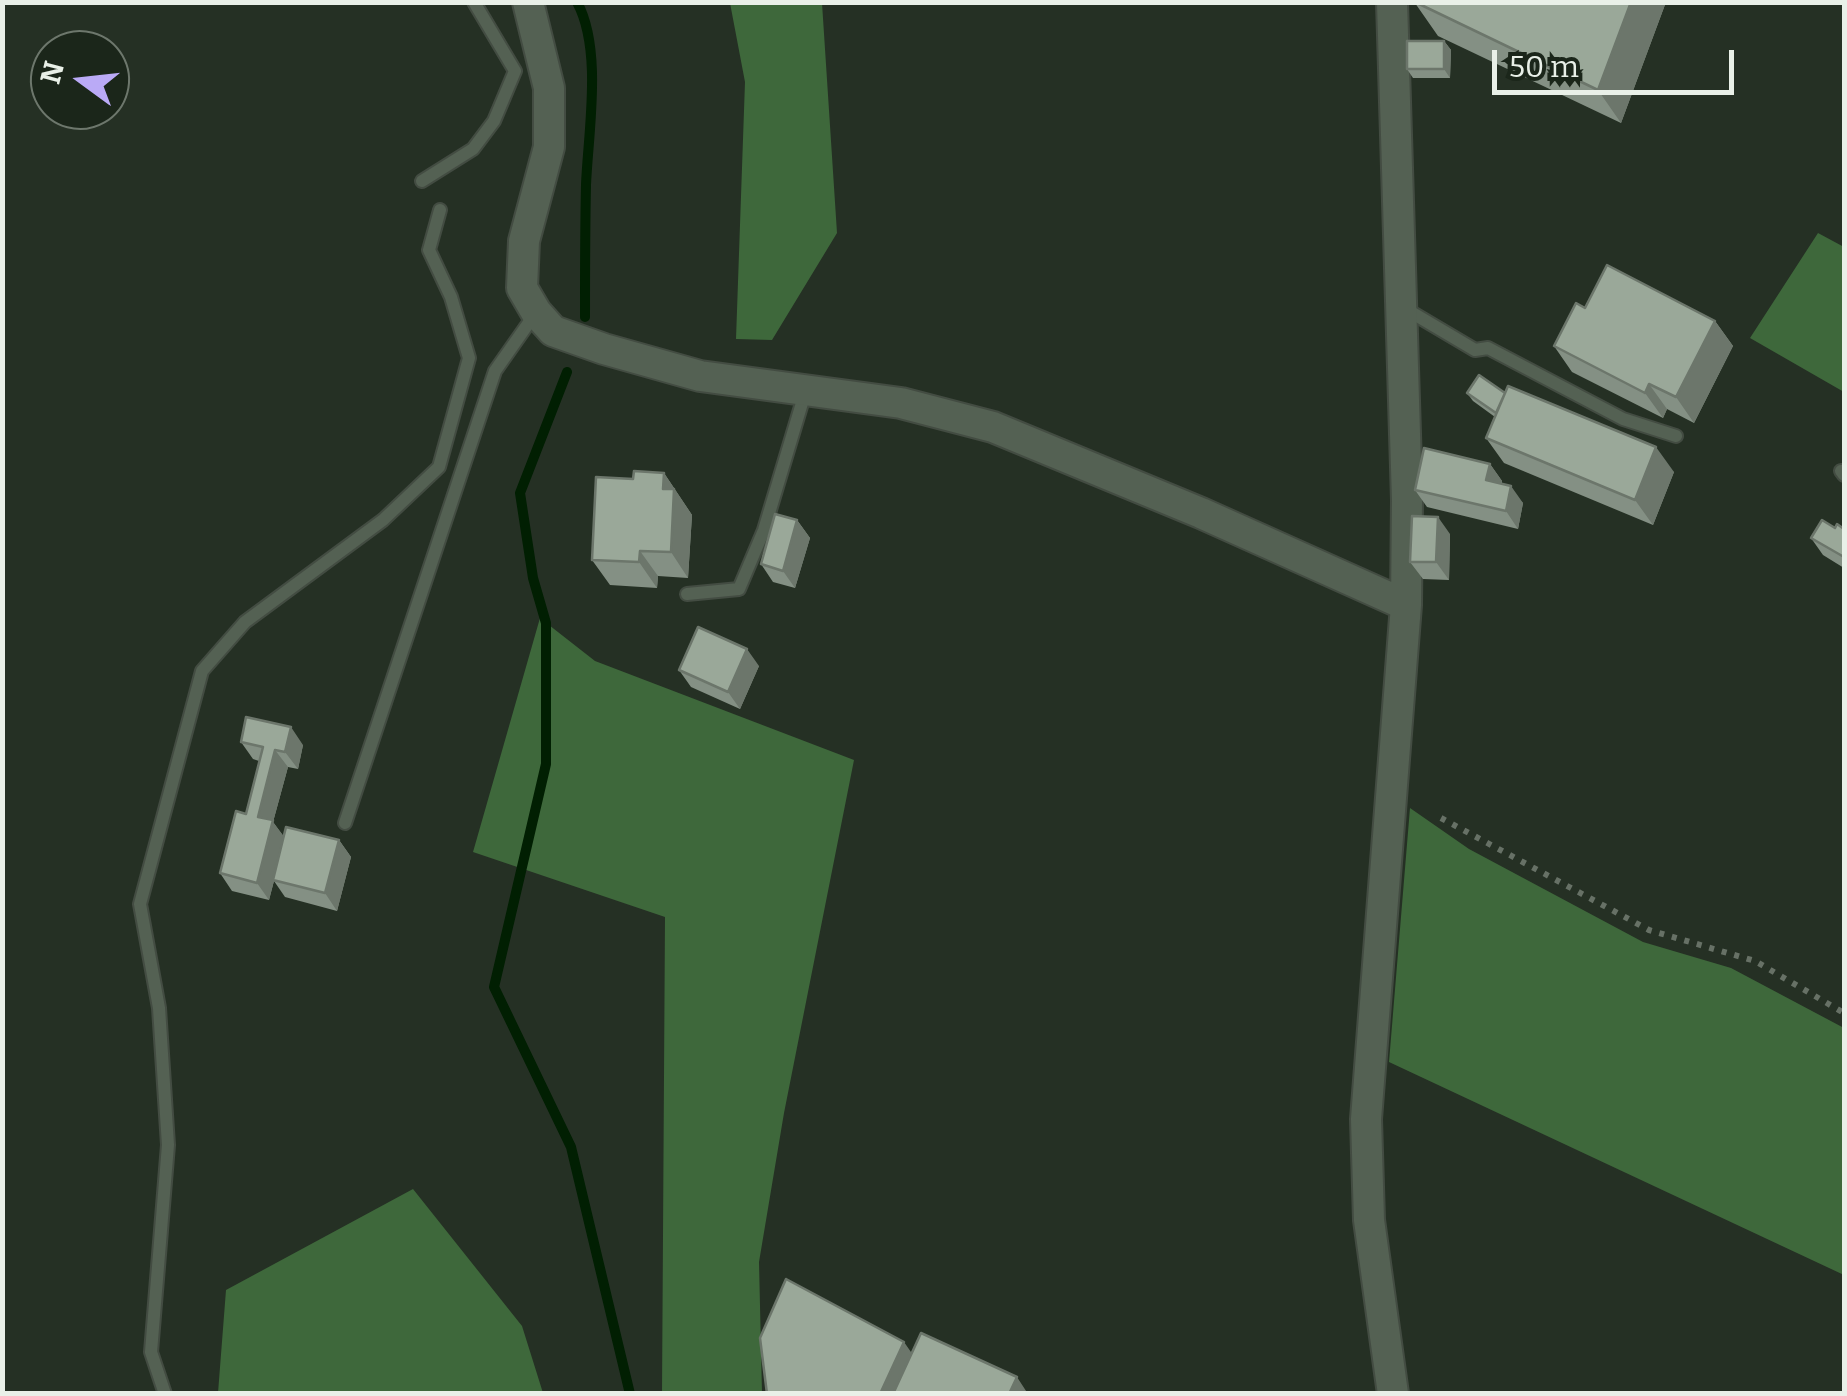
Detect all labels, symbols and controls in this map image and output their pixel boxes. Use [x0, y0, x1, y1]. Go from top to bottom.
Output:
north arrow [30, 30, 130, 130]
scale bar [1497, 30, 1740, 92]
text: 50 m [1509, 49, 1579, 85]
text: N [34, 58, 71, 87]

